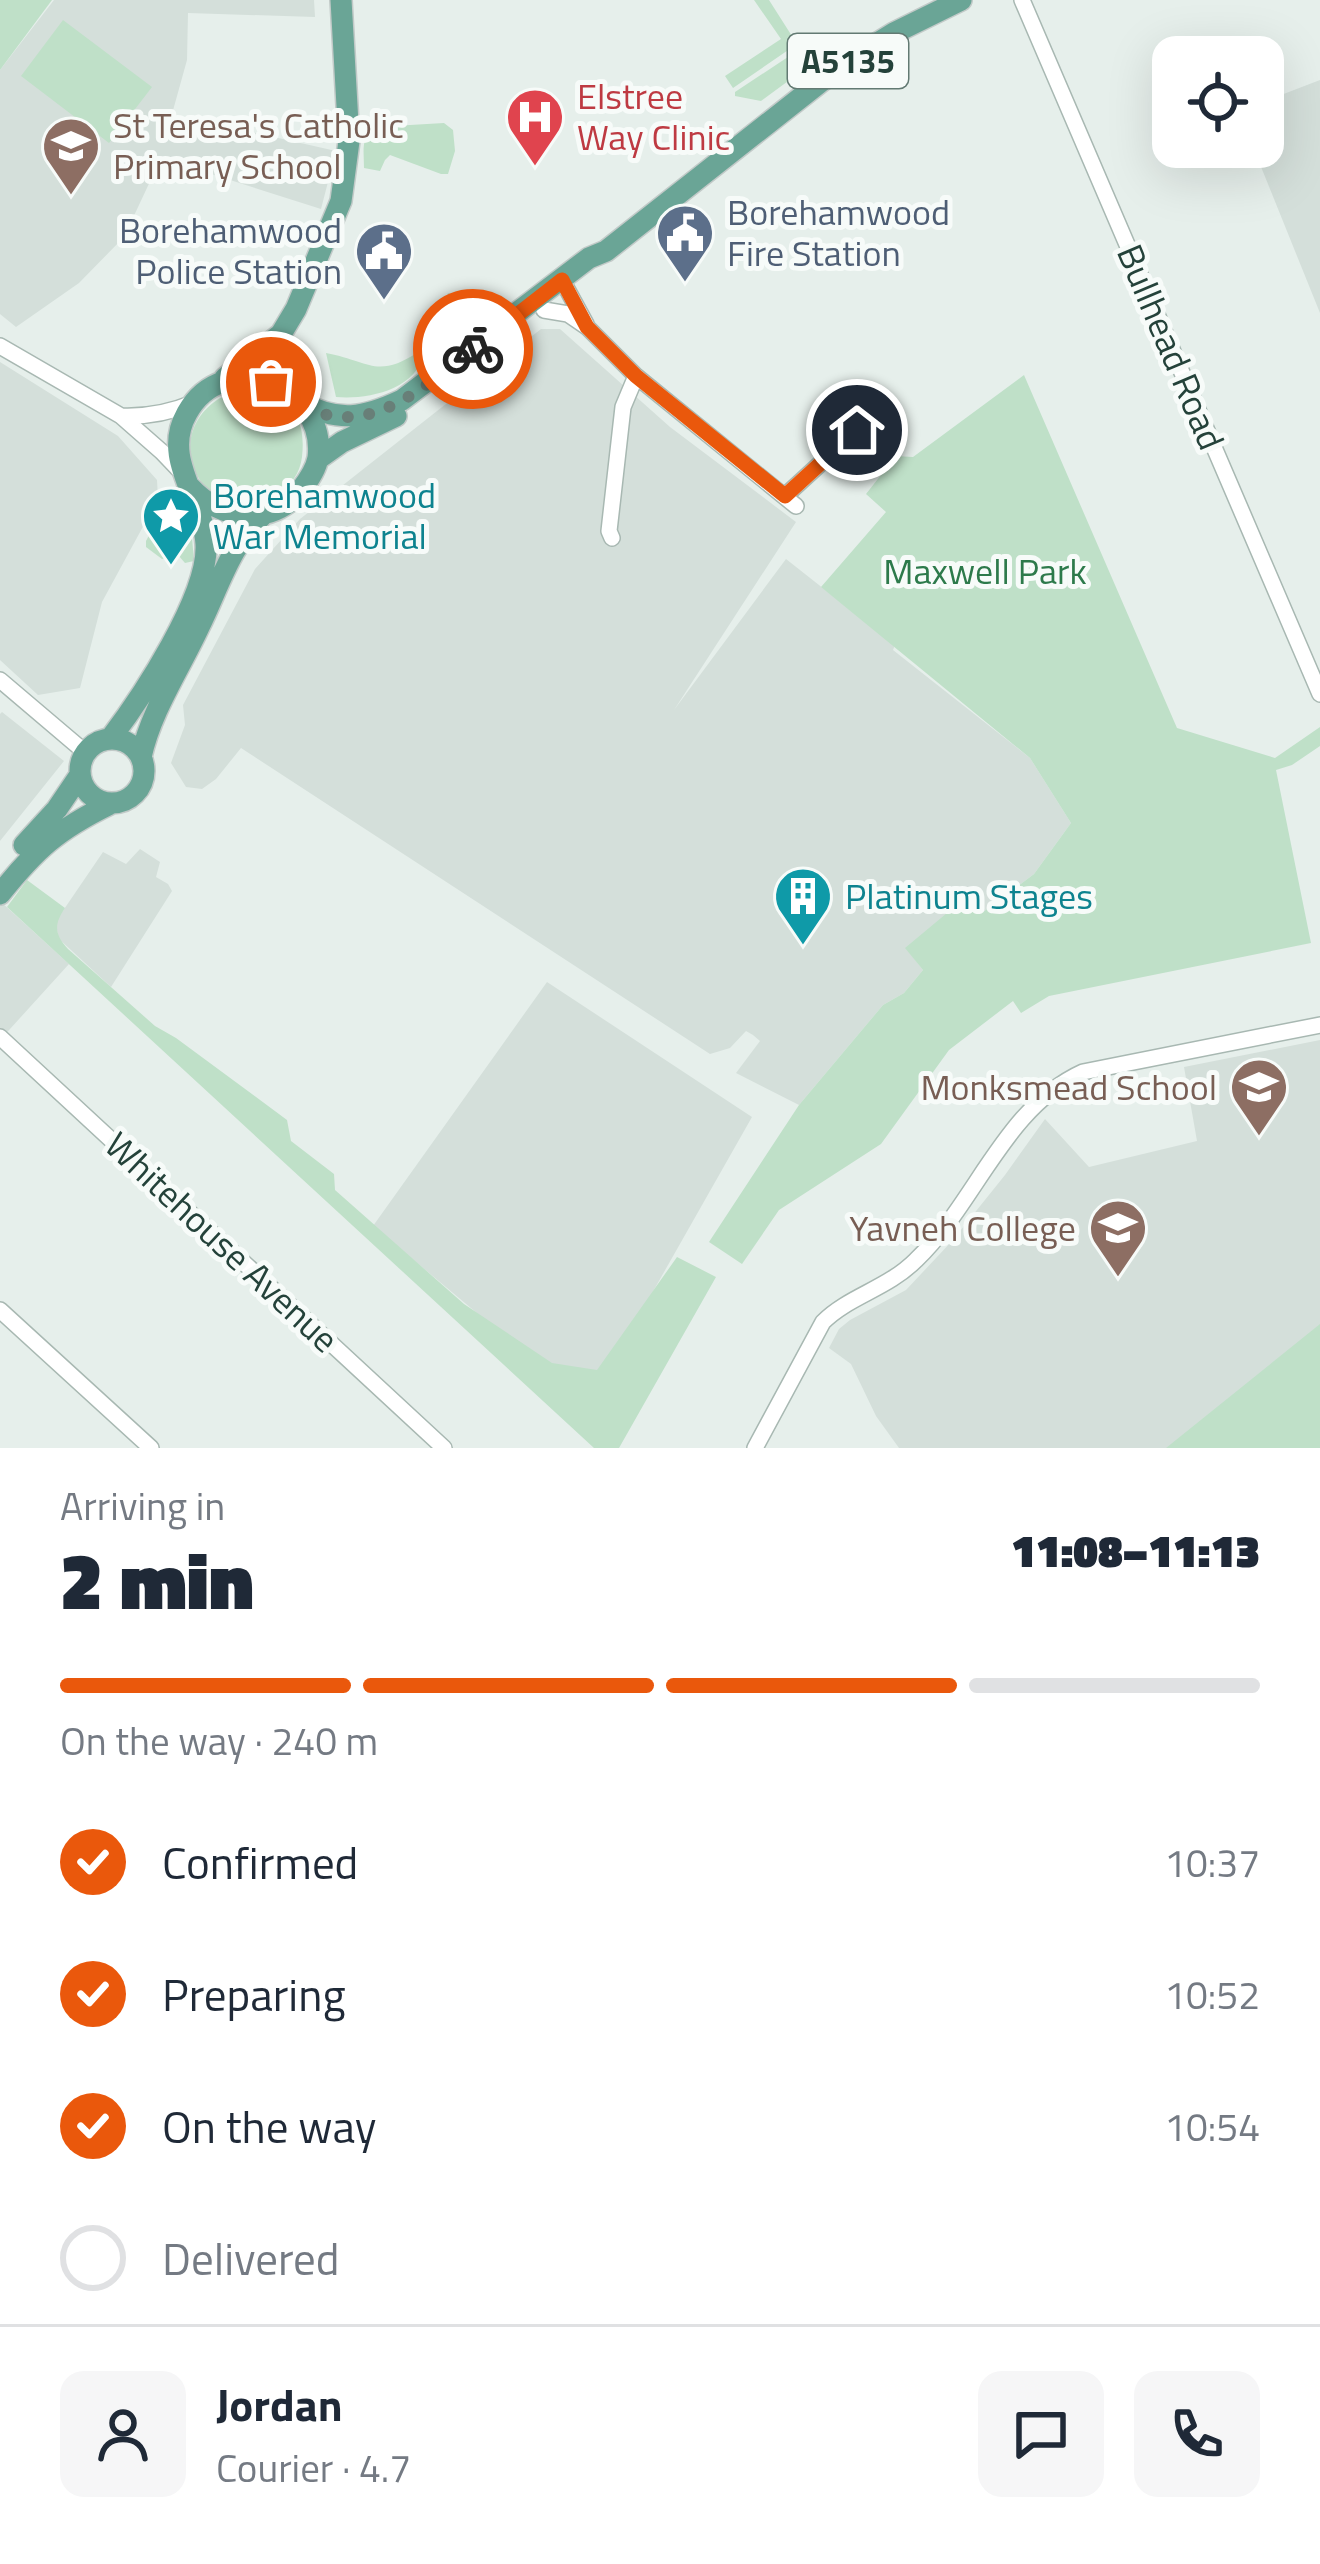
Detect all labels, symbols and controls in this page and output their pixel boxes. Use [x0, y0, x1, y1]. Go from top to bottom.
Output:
road number: A5135 [788, 34, 908, 88]
map controls [1152, 36, 1284, 168]
button: locate [1152, 36, 1284, 168]
place label: Elstree Way Clinic [577, 68, 730, 164]
hospital icon: Elstree Way Clinic [504, 86, 566, 168]
place label: St Teresa's Catholic Primary School [113, 97, 404, 193]
school or university icon: St Teresa's Catholic Primary School [40, 115, 102, 197]
place label: Borehamwood Fire Station [727, 184, 950, 280]
place label: Borehamwood Police Station [119, 202, 342, 298]
public building icon: Borehamwood Fire Station [654, 202, 716, 284]
public building icon: Borehamwood Police Station [353, 220, 415, 302]
street label: Bullhead Road [1103, 236, 1239, 458]
courier [413, 289, 533, 409]
icon: bike [440, 316, 506, 382]
pin [220, 331, 322, 433]
icon: bag [238, 349, 304, 415]
pin [806, 379, 908, 481]
icon: home [824, 397, 890, 463]
place label: Borehamwood War Memorial [213, 467, 436, 563]
place icon: Borehamwood War Memorial [140, 485, 202, 567]
park label: Maxwell Park [883, 543, 1087, 598]
building icon: Platinum Stages [772, 865, 834, 947]
place label: Platinum Stages [845, 868, 1093, 923]
school or university icon: Monksmead School [1228, 1056, 1290, 1138]
place label: Monksmead School [920, 1059, 1217, 1114]
street label: Whitehouse Avenue [93, 1118, 352, 1365]
school or university icon: Yavneh College [1087, 1197, 1149, 1279]
place label: Yavneh College [849, 1200, 1076, 1255]
text: Arriving in [60, 1476, 225, 1535]
text: 11:08–11:13 [1011, 1516, 1260, 1584]
text: 2 min [60, 1521, 254, 1639]
text: On the way · 240 m [60, 1711, 378, 1770]
text: Confirmed [162, 1828, 358, 1896]
icon: check [60, 1829, 126, 1895]
text: 10:37 [1164, 1833, 1260, 1892]
text: Preparing [162, 1960, 346, 2028]
icon: check [60, 1961, 126, 2027]
text: 10:52 [1164, 1965, 1260, 2024]
text: On the way [162, 2092, 376, 2160]
icon: check [60, 2093, 126, 2159]
text: 10:54 [1164, 2097, 1260, 2156]
text: Delivered [162, 2224, 340, 2292]
text: Jordan [216, 2370, 343, 2438]
button: person [60, 2371, 186, 2497]
button: chat [978, 2371, 1104, 2497]
button: phone [1134, 2371, 1260, 2497]
text: Courier · 4.7 [216, 2438, 411, 2497]

